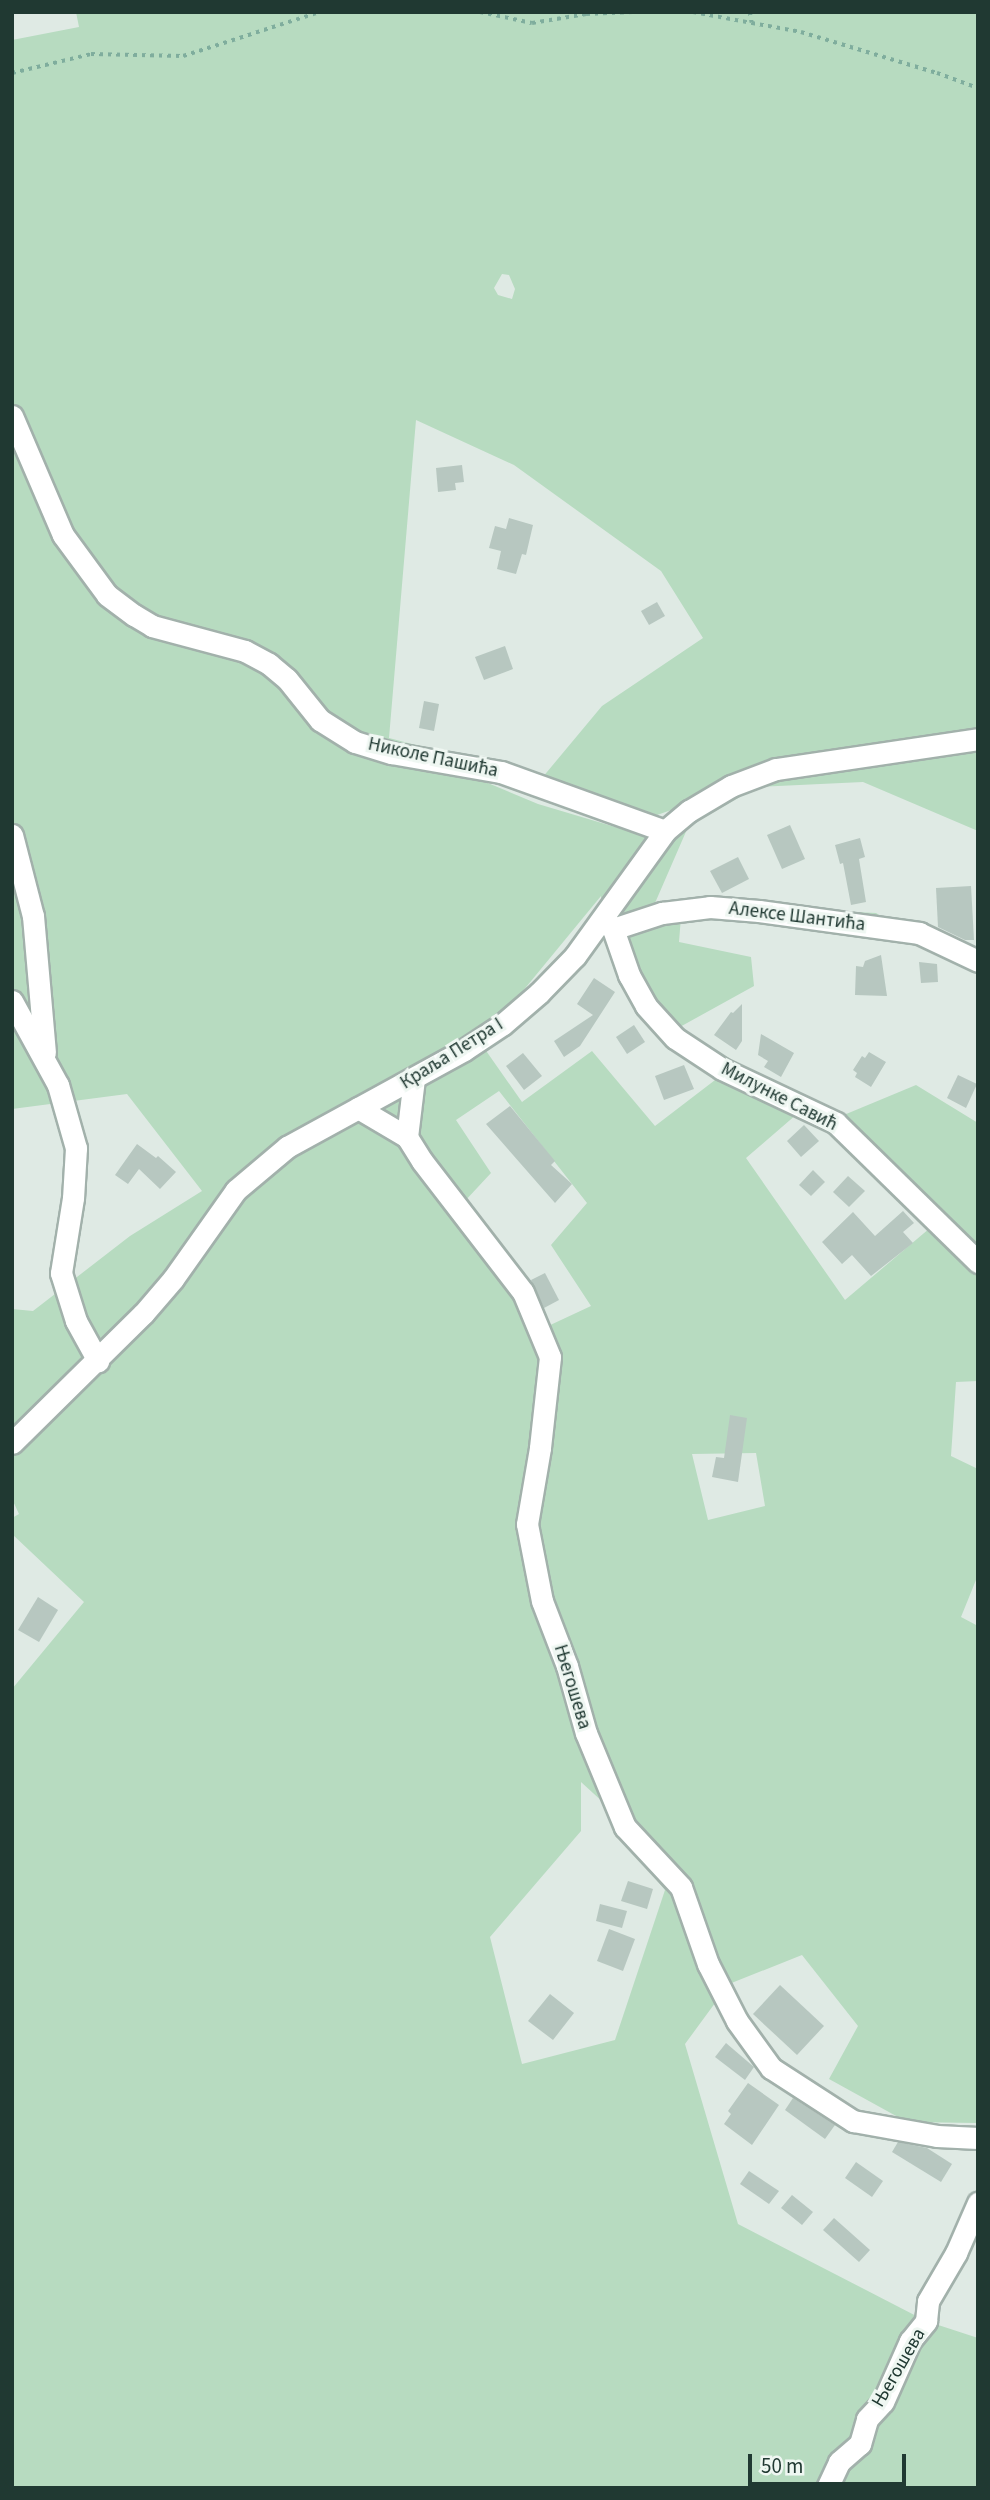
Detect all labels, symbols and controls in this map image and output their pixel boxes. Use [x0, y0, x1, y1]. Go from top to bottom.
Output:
street label: Николе Пашића [366, 733, 500, 783]
street label: Алексе Шантића [728, 897, 866, 937]
street label: Краља Петра I [396, 1013, 508, 1095]
street label: Милунке Савић [717, 1058, 841, 1136]
street label: Његошева [548, 1642, 596, 1732]
street label: Његошева [867, 2325, 931, 2411]
scale bar [752, 2440, 909, 2484]
text: 50 m [761, 2451, 803, 2481]

